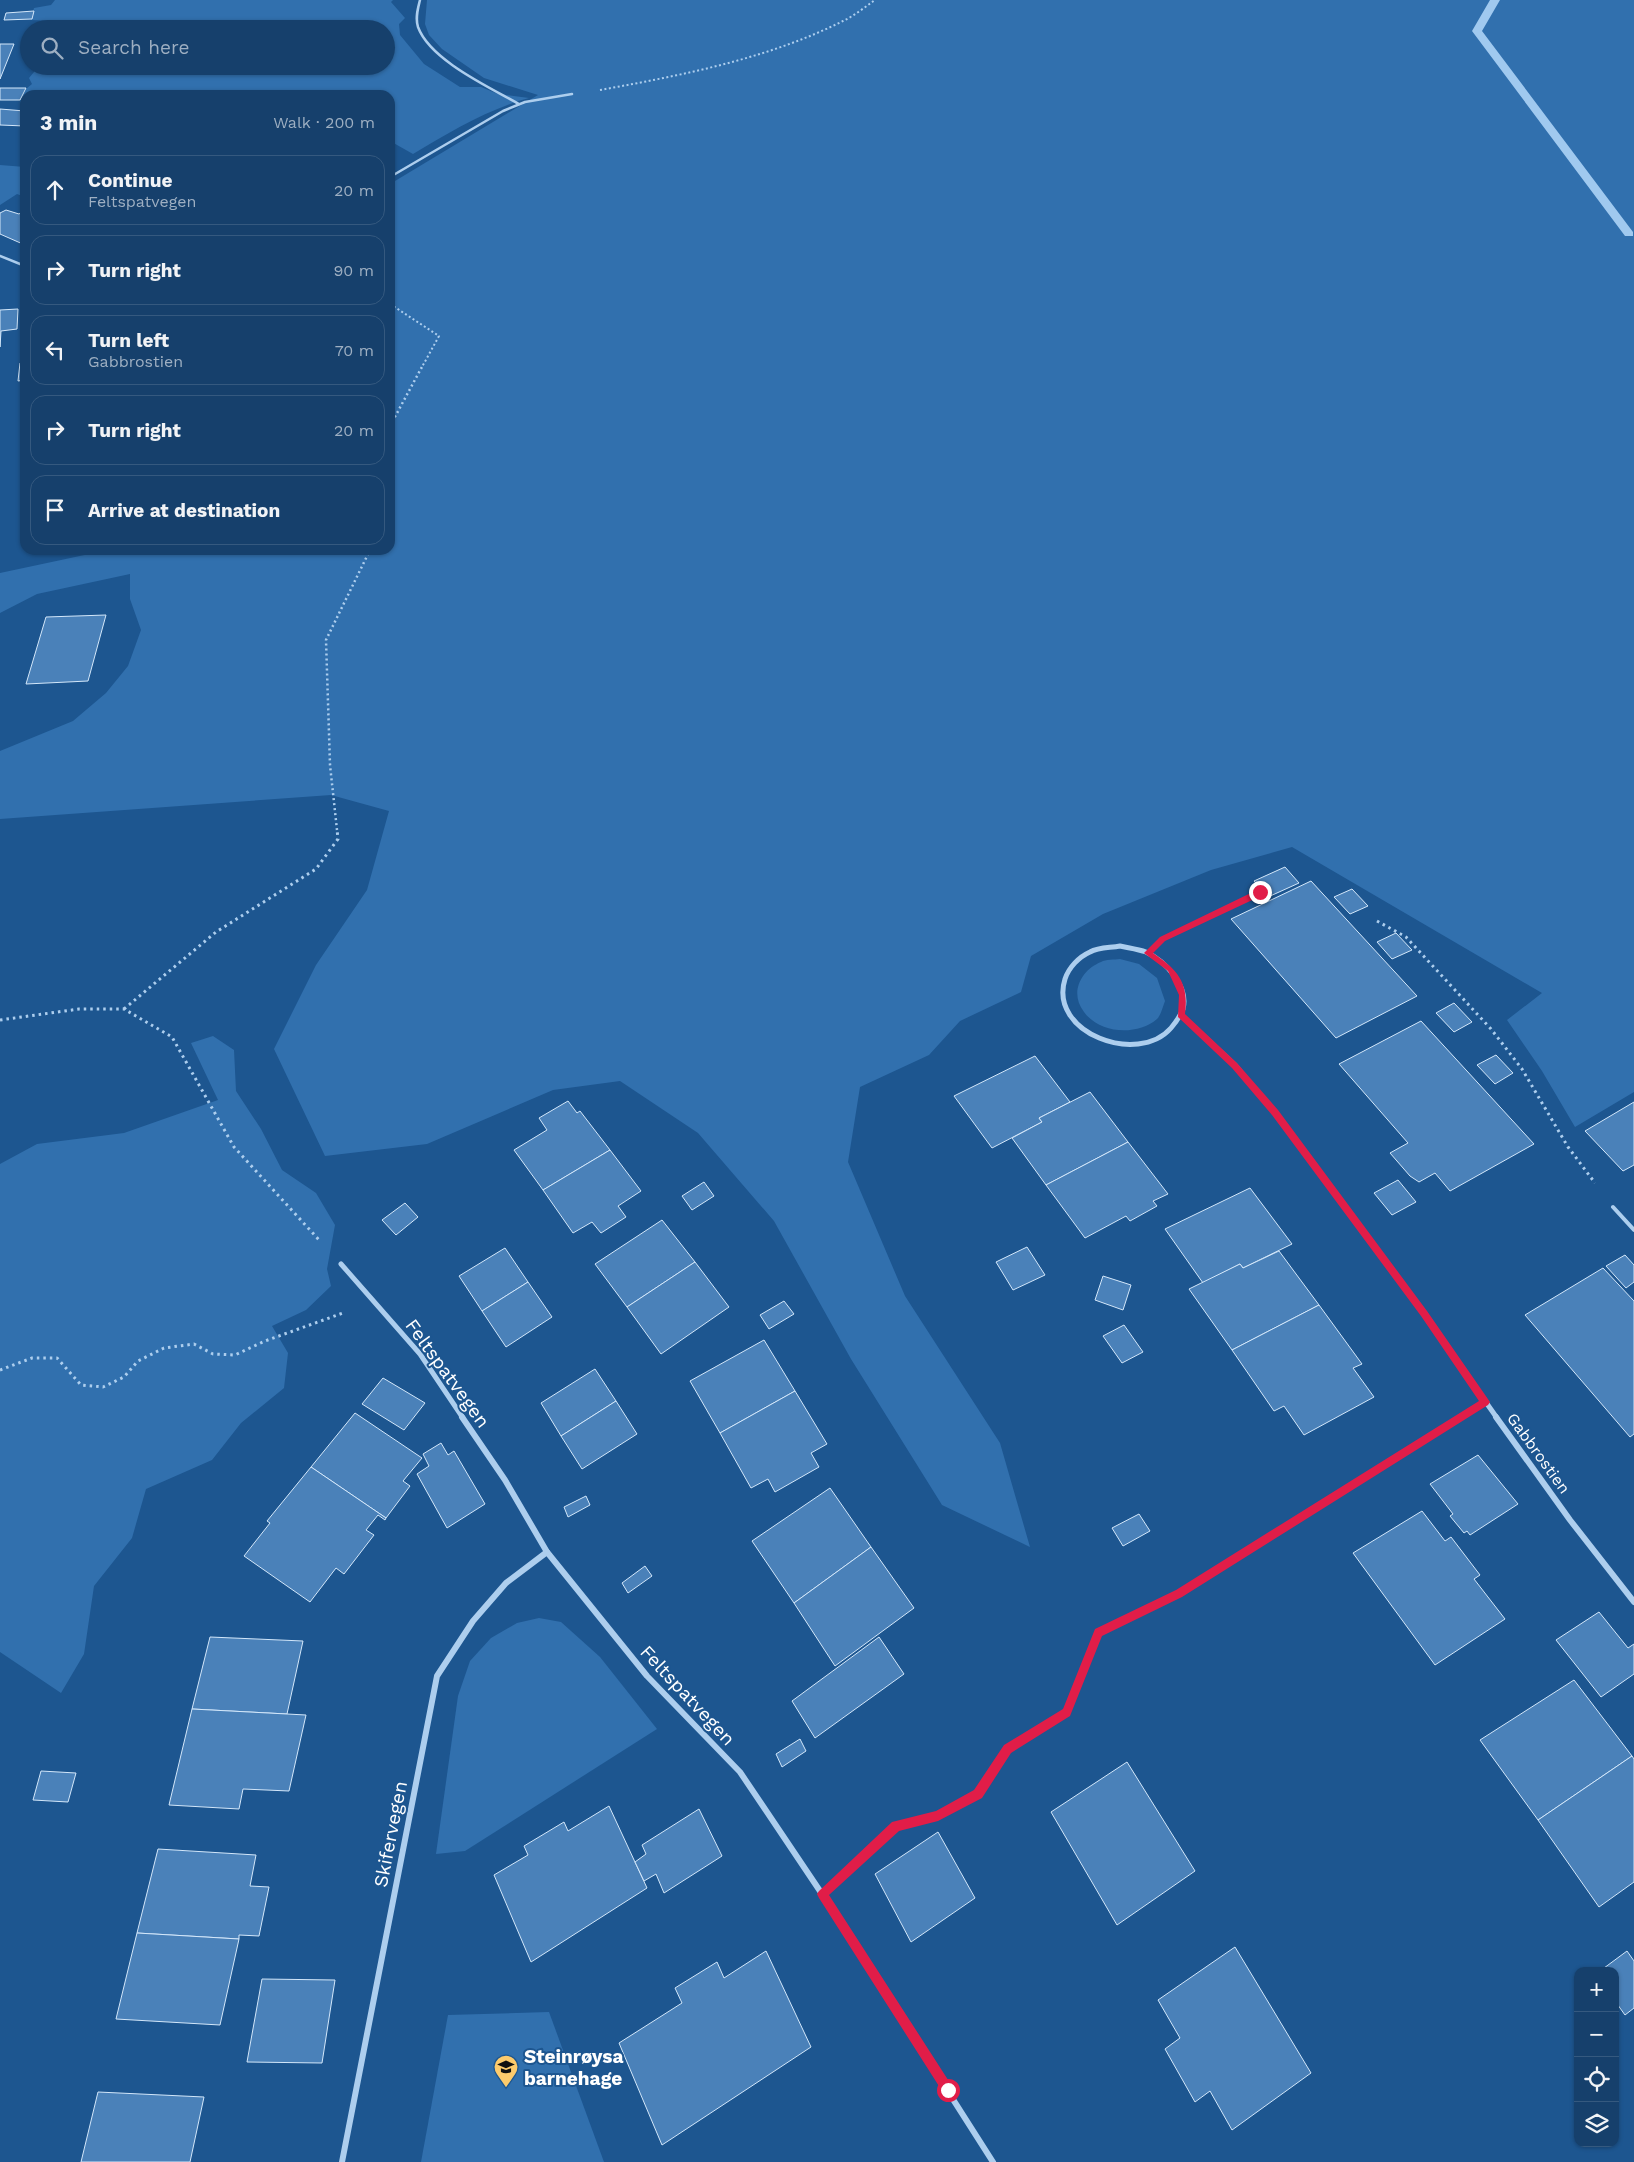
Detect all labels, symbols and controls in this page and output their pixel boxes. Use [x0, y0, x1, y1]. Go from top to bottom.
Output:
search box [20, 20, 395, 75]
icon: search [38, 34, 66, 62]
text: Search here [78, 36, 189, 59]
text: 3 min [40, 110, 97, 135]
text: Walk · 200 m [273, 113, 375, 132]
text: Continue [88, 169, 172, 192]
icon: ahead [41, 176, 69, 204]
text: 20 m [334, 181, 374, 200]
text: Feltspatvegen [88, 192, 197, 211]
icon: right [41, 256, 69, 284]
text: Turn right [88, 259, 181, 282]
text: 90 m [333, 261, 374, 280]
text: Turn left [88, 329, 169, 352]
icon: left [41, 336, 69, 364]
text: 70 m [335, 341, 374, 360]
text: Gabbrostien [88, 352, 183, 371]
icon: right [41, 416, 69, 444]
text: Turn right [88, 419, 181, 442]
text: 20 m [334, 421, 374, 440]
icon: arrive [41, 496, 69, 524]
text: Arrive at destination [88, 499, 280, 522]
route end [1249, 881, 1272, 904]
street label: Feltspatvegen [400, 1314, 495, 1432]
street label: Gabbrostien [1503, 1409, 1574, 1497]
street label: Feltspatvegen [635, 1640, 740, 1750]
street label: Skifervegen [369, 1779, 412, 1889]
map controls [1574, 1967, 1619, 2147]
button: + [1574, 1967, 1619, 2012]
button: − [1574, 2012, 1619, 2057]
place label: Steinrøysa barnehage [524, 2045, 623, 2090]
school or university icon: Steinrøysa barnehage [493, 2054, 519, 2088]
button: locate [1574, 2057, 1619, 2102]
route start [937, 2079, 960, 2102]
button: layers [1574, 2102, 1619, 2147]

